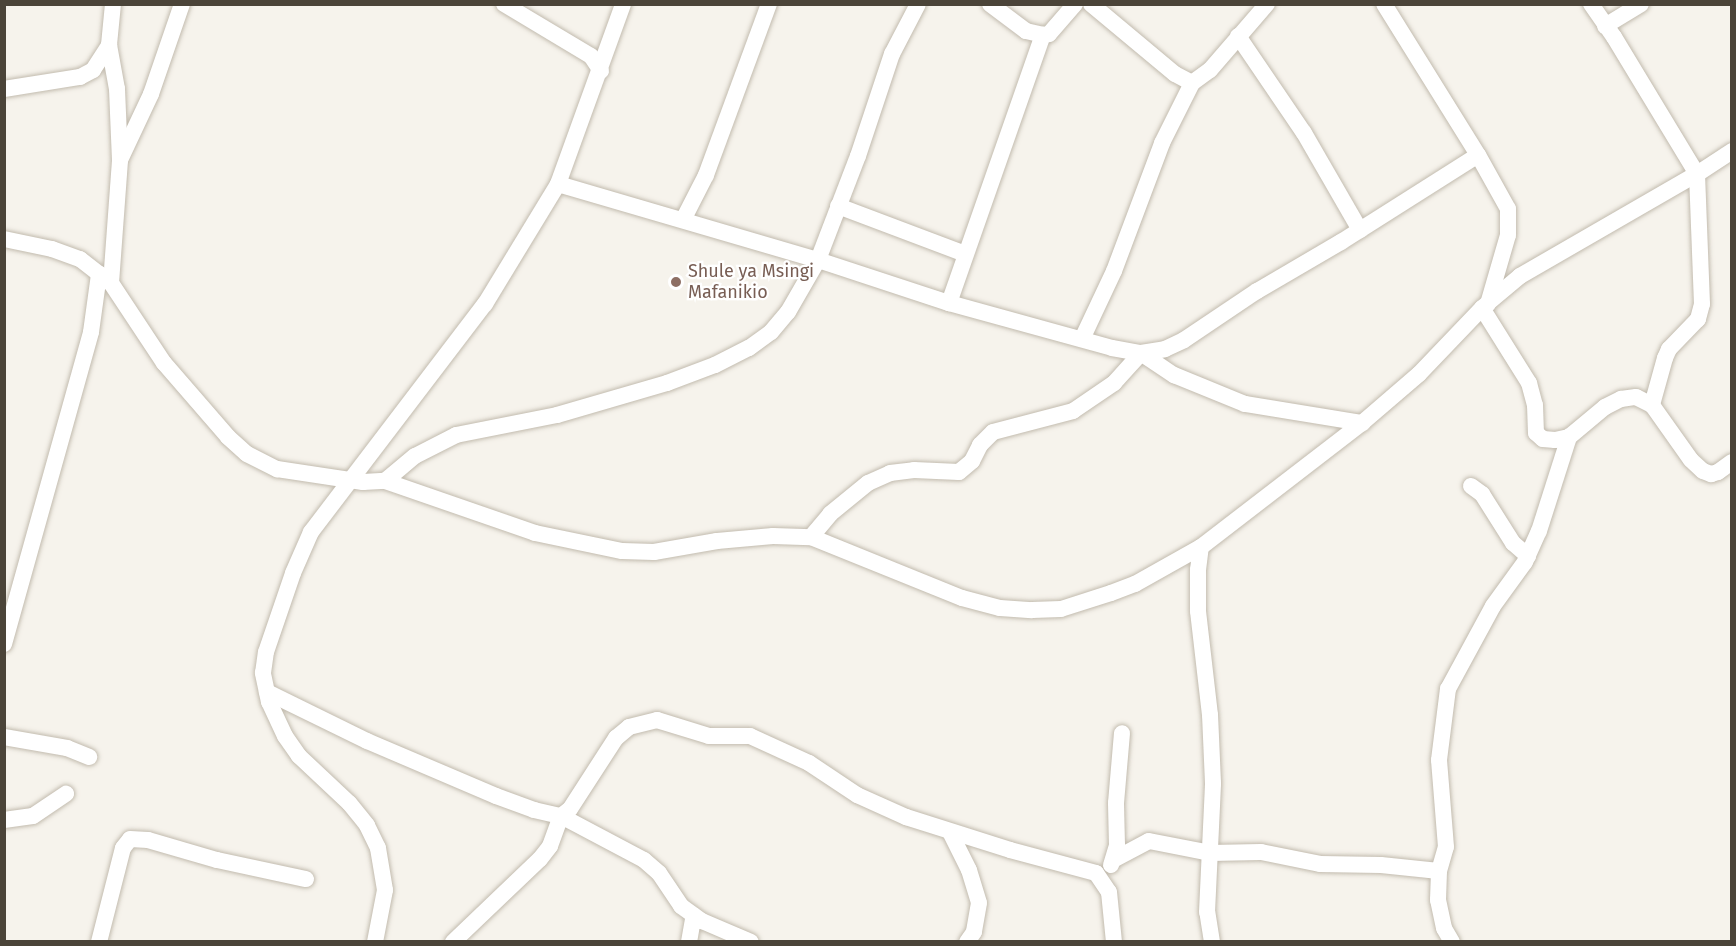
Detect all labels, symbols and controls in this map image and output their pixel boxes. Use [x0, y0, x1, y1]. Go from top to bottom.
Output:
place label: Shule ya Msingi Mafanikio [688, 261, 814, 304]
marker: Shule ya Msingi Mafanikio [669, 275, 683, 289]

